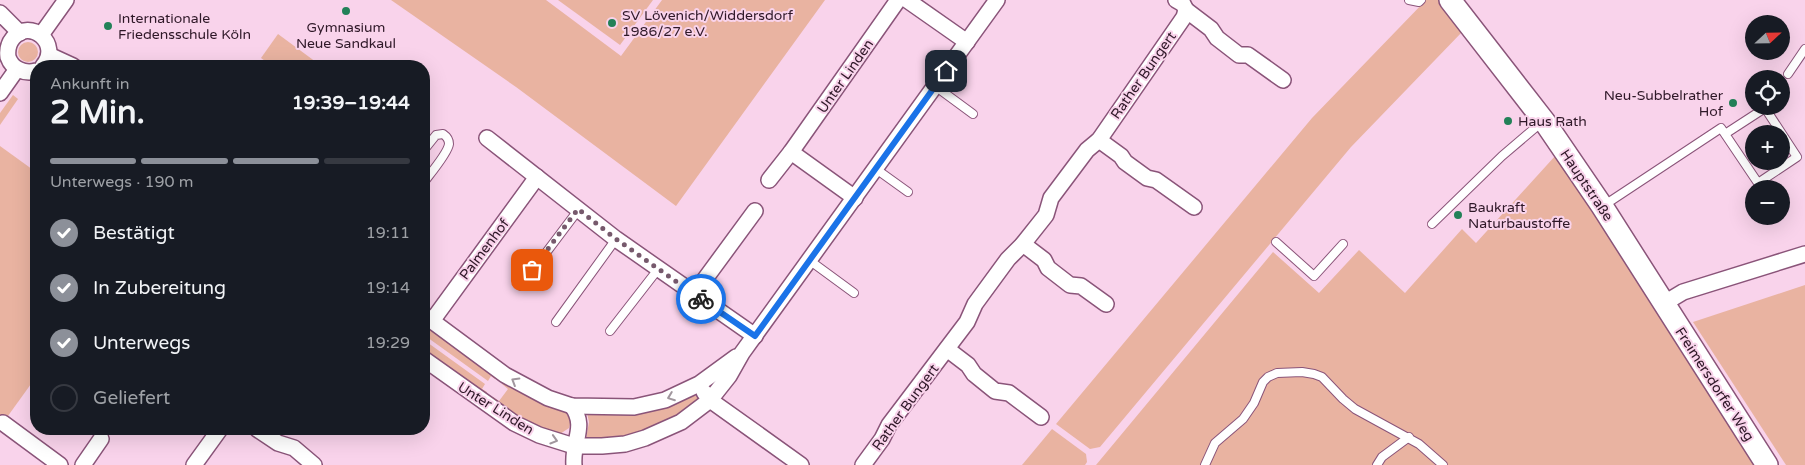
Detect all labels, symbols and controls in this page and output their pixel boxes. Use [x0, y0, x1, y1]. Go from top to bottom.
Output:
marker: Gymnasium Neue Sandkaul [340, 5, 352, 17]
place label: SV Lövenich/Widdersdorf 1986/27 e.V. [622, 7, 794, 40]
place label: Internationale Friedensschule Köln [118, 10, 251, 43]
north arrow [1745, 15, 1790, 60]
map controls [1745, 15, 1790, 225]
marker: SV Lövenich/Widdersdorf 1986/27 e.V. [606, 17, 618, 29]
place label: Gymnasium Neue Sandkaul [296, 19, 396, 52]
marker: Internationale Friedensschule Köln [102, 20, 114, 32]
street label: Rather Bungert [1107, 28, 1180, 122]
street label: Unter Linden [814, 36, 877, 116]
pin [925, 50, 967, 92]
icon: home [932, 57, 960, 85]
button: locate [1745, 70, 1790, 115]
text: Ankunft in [50, 74, 130, 94]
place label: Neu-Subbelrather Hof [1604, 87, 1724, 120]
text: 19:39–19:44 [292, 92, 410, 114]
text: 2 Min. [50, 94, 145, 132]
marker: Neu-Subbelrather Hof [1727, 97, 1739, 109]
place label: Haus Rath [1518, 113, 1587, 130]
marker: Haus Rath [1502, 115, 1514, 127]
button: + [1745, 125, 1790, 170]
street label: Hauptstraße [1556, 146, 1617, 224]
text: Unterwegs · 190 m [50, 172, 193, 192]
button: − [1745, 180, 1790, 225]
place label: Baukraft Naturbaustoffe [1468, 199, 1570, 232]
marker: Baukraft Naturbaustoffe [1452, 209, 1464, 221]
street label: Palmenhof [456, 215, 513, 283]
icon: check [50, 219, 78, 247]
text: Bestätigt [93, 222, 175, 244]
text: 19:11 [366, 223, 410, 243]
pin [511, 249, 553, 291]
icon: bag [518, 256, 546, 284]
icon: check [50, 274, 78, 302]
courier [676, 274, 726, 324]
text: In Zubereitung [93, 277, 226, 299]
text: 19:14 [366, 278, 410, 298]
icon: bike [687, 285, 715, 313]
street label: Freimersdorfer Weg [1671, 324, 1758, 444]
icon: check [50, 329, 78, 357]
text: Unterwegs [93, 332, 190, 354]
text: 19:29 [366, 333, 410, 353]
street label: Rather Bungert [868, 360, 943, 454]
one-way arrow [512, 377, 521, 387]
street label: Unter Linden [455, 378, 537, 438]
text: Geliefert [93, 387, 170, 409]
one-way arrow [667, 391, 676, 401]
one-way arrow [549, 434, 558, 444]

